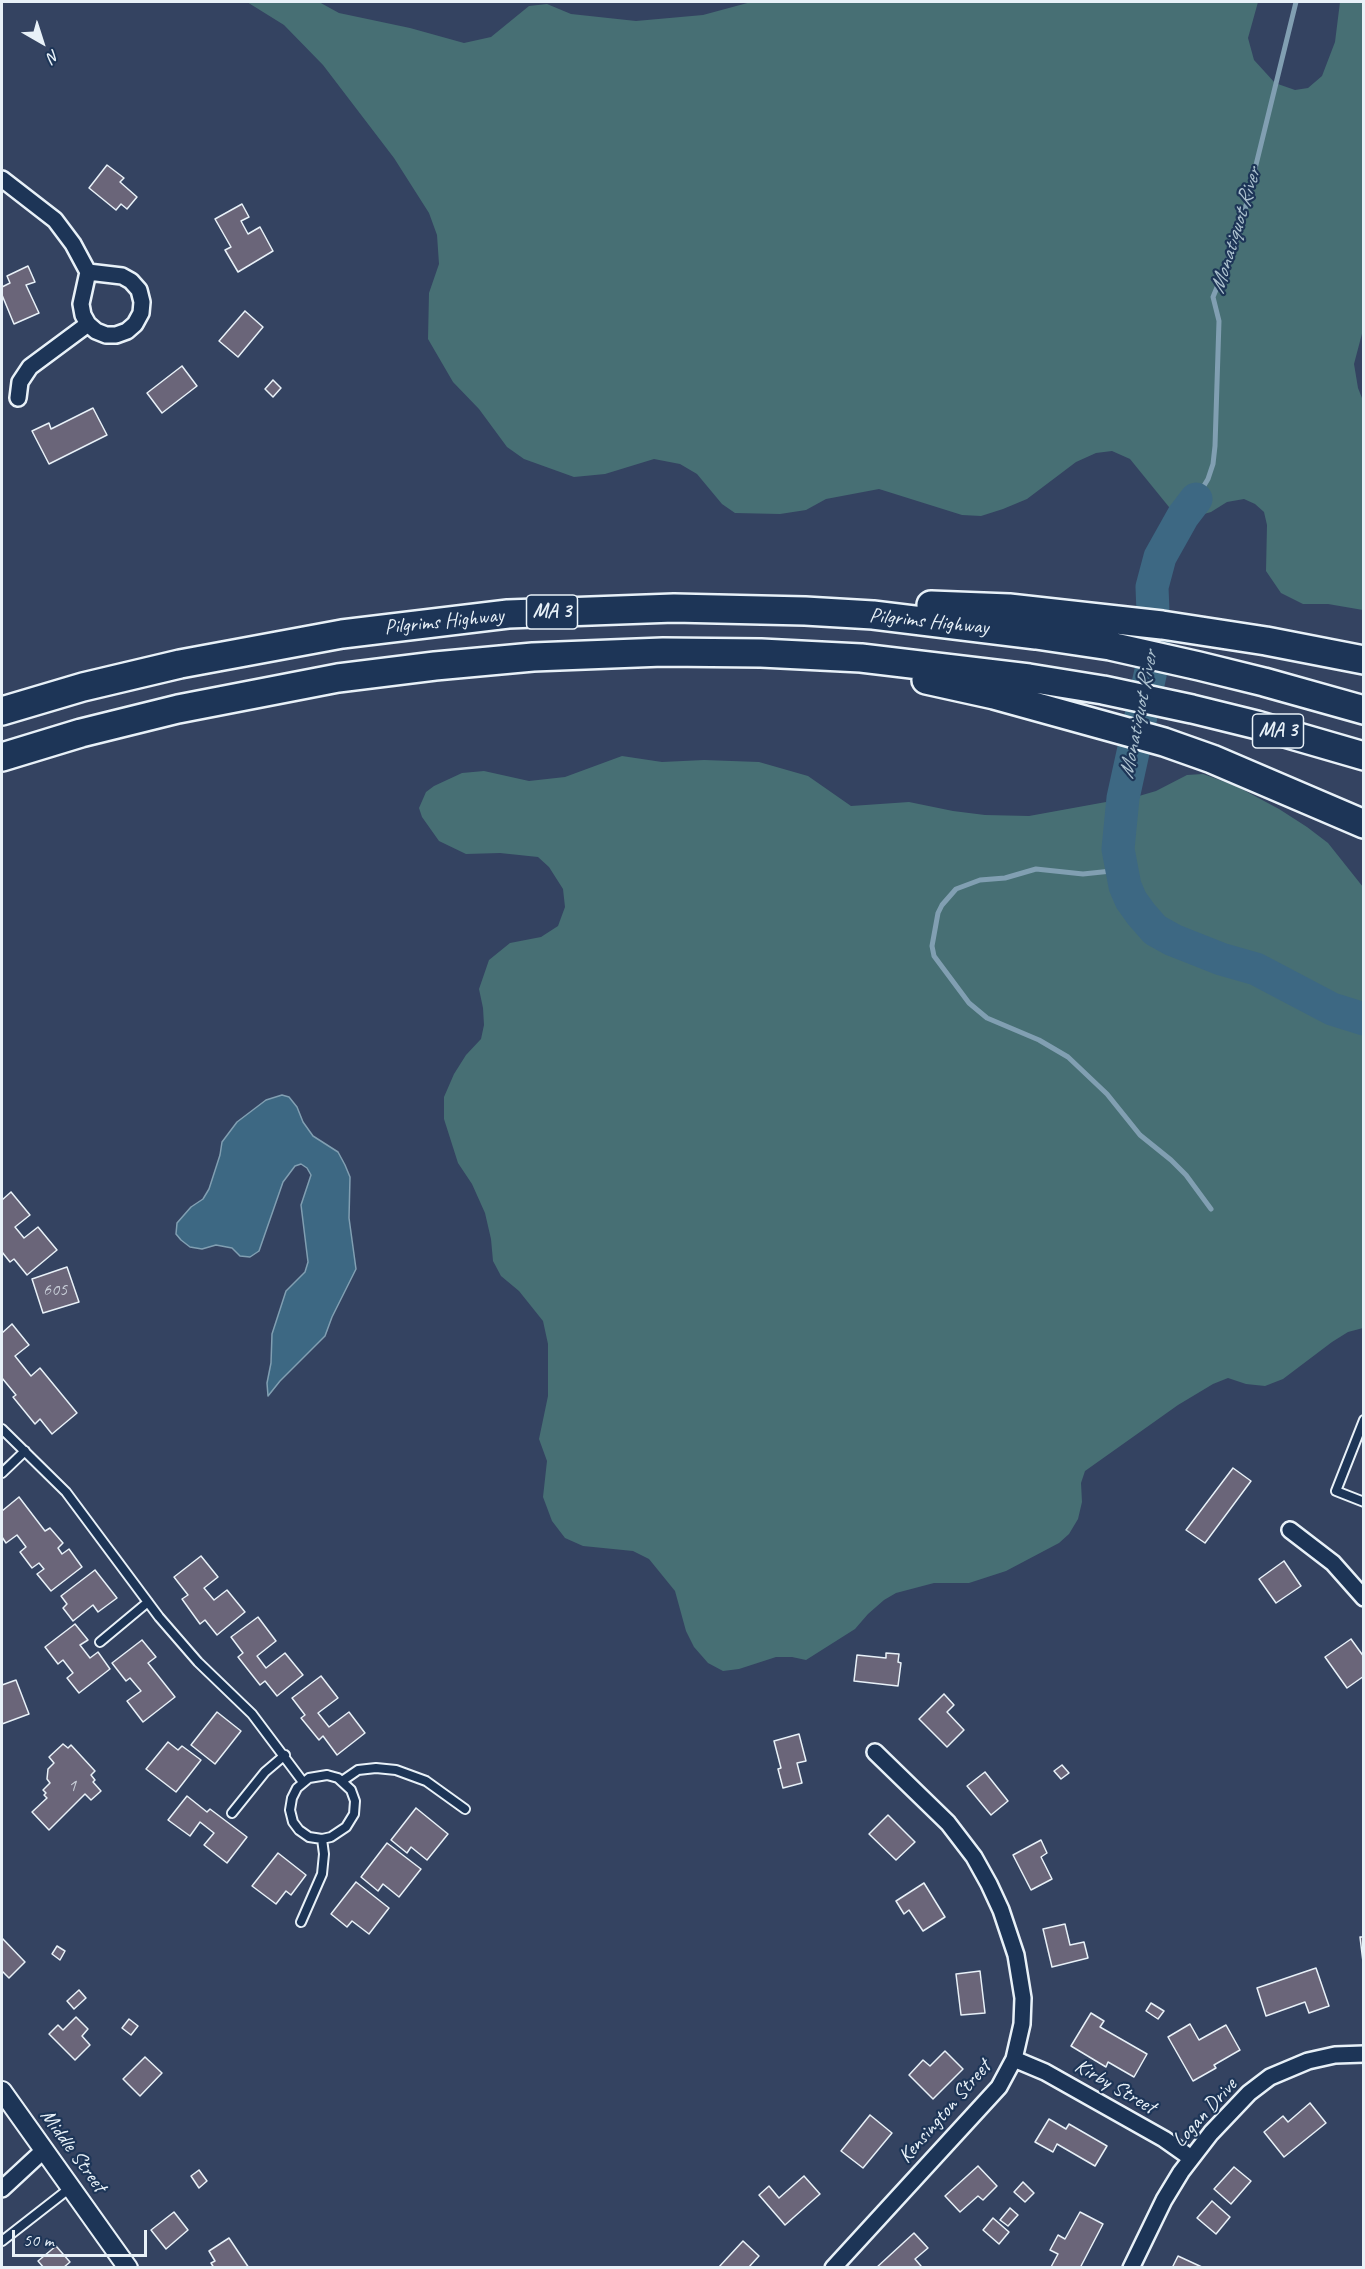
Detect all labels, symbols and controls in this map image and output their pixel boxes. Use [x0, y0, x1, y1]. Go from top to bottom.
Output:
north arrow [12, 12, 72, 72]
text: N [43, 45, 63, 67]
water label: Monatiquot River [1205, 165, 1267, 297]
road number: MA 3 [526, 595, 578, 629]
street label: Pilgrims Highway [383, 603, 505, 641]
street label: Pilgrims Highway [868, 603, 990, 641]
water label: Monatiquot River [1114, 649, 1164, 781]
road number: MA 3 [1252, 714, 1304, 748]
house number: 605 [43, 1279, 67, 1301]
house number: 1 [68, 1775, 76, 1797]
street label: Kirby Street [1070, 2054, 1160, 2120]
street label: Kensington Street [893, 2055, 997, 2169]
street label: Logan Drive [1167, 2073, 1243, 2153]
street label: Middle Street [34, 2104, 112, 2198]
scale bar [15, 2218, 150, 2256]
text: 50 m [23, 2229, 54, 2251]

